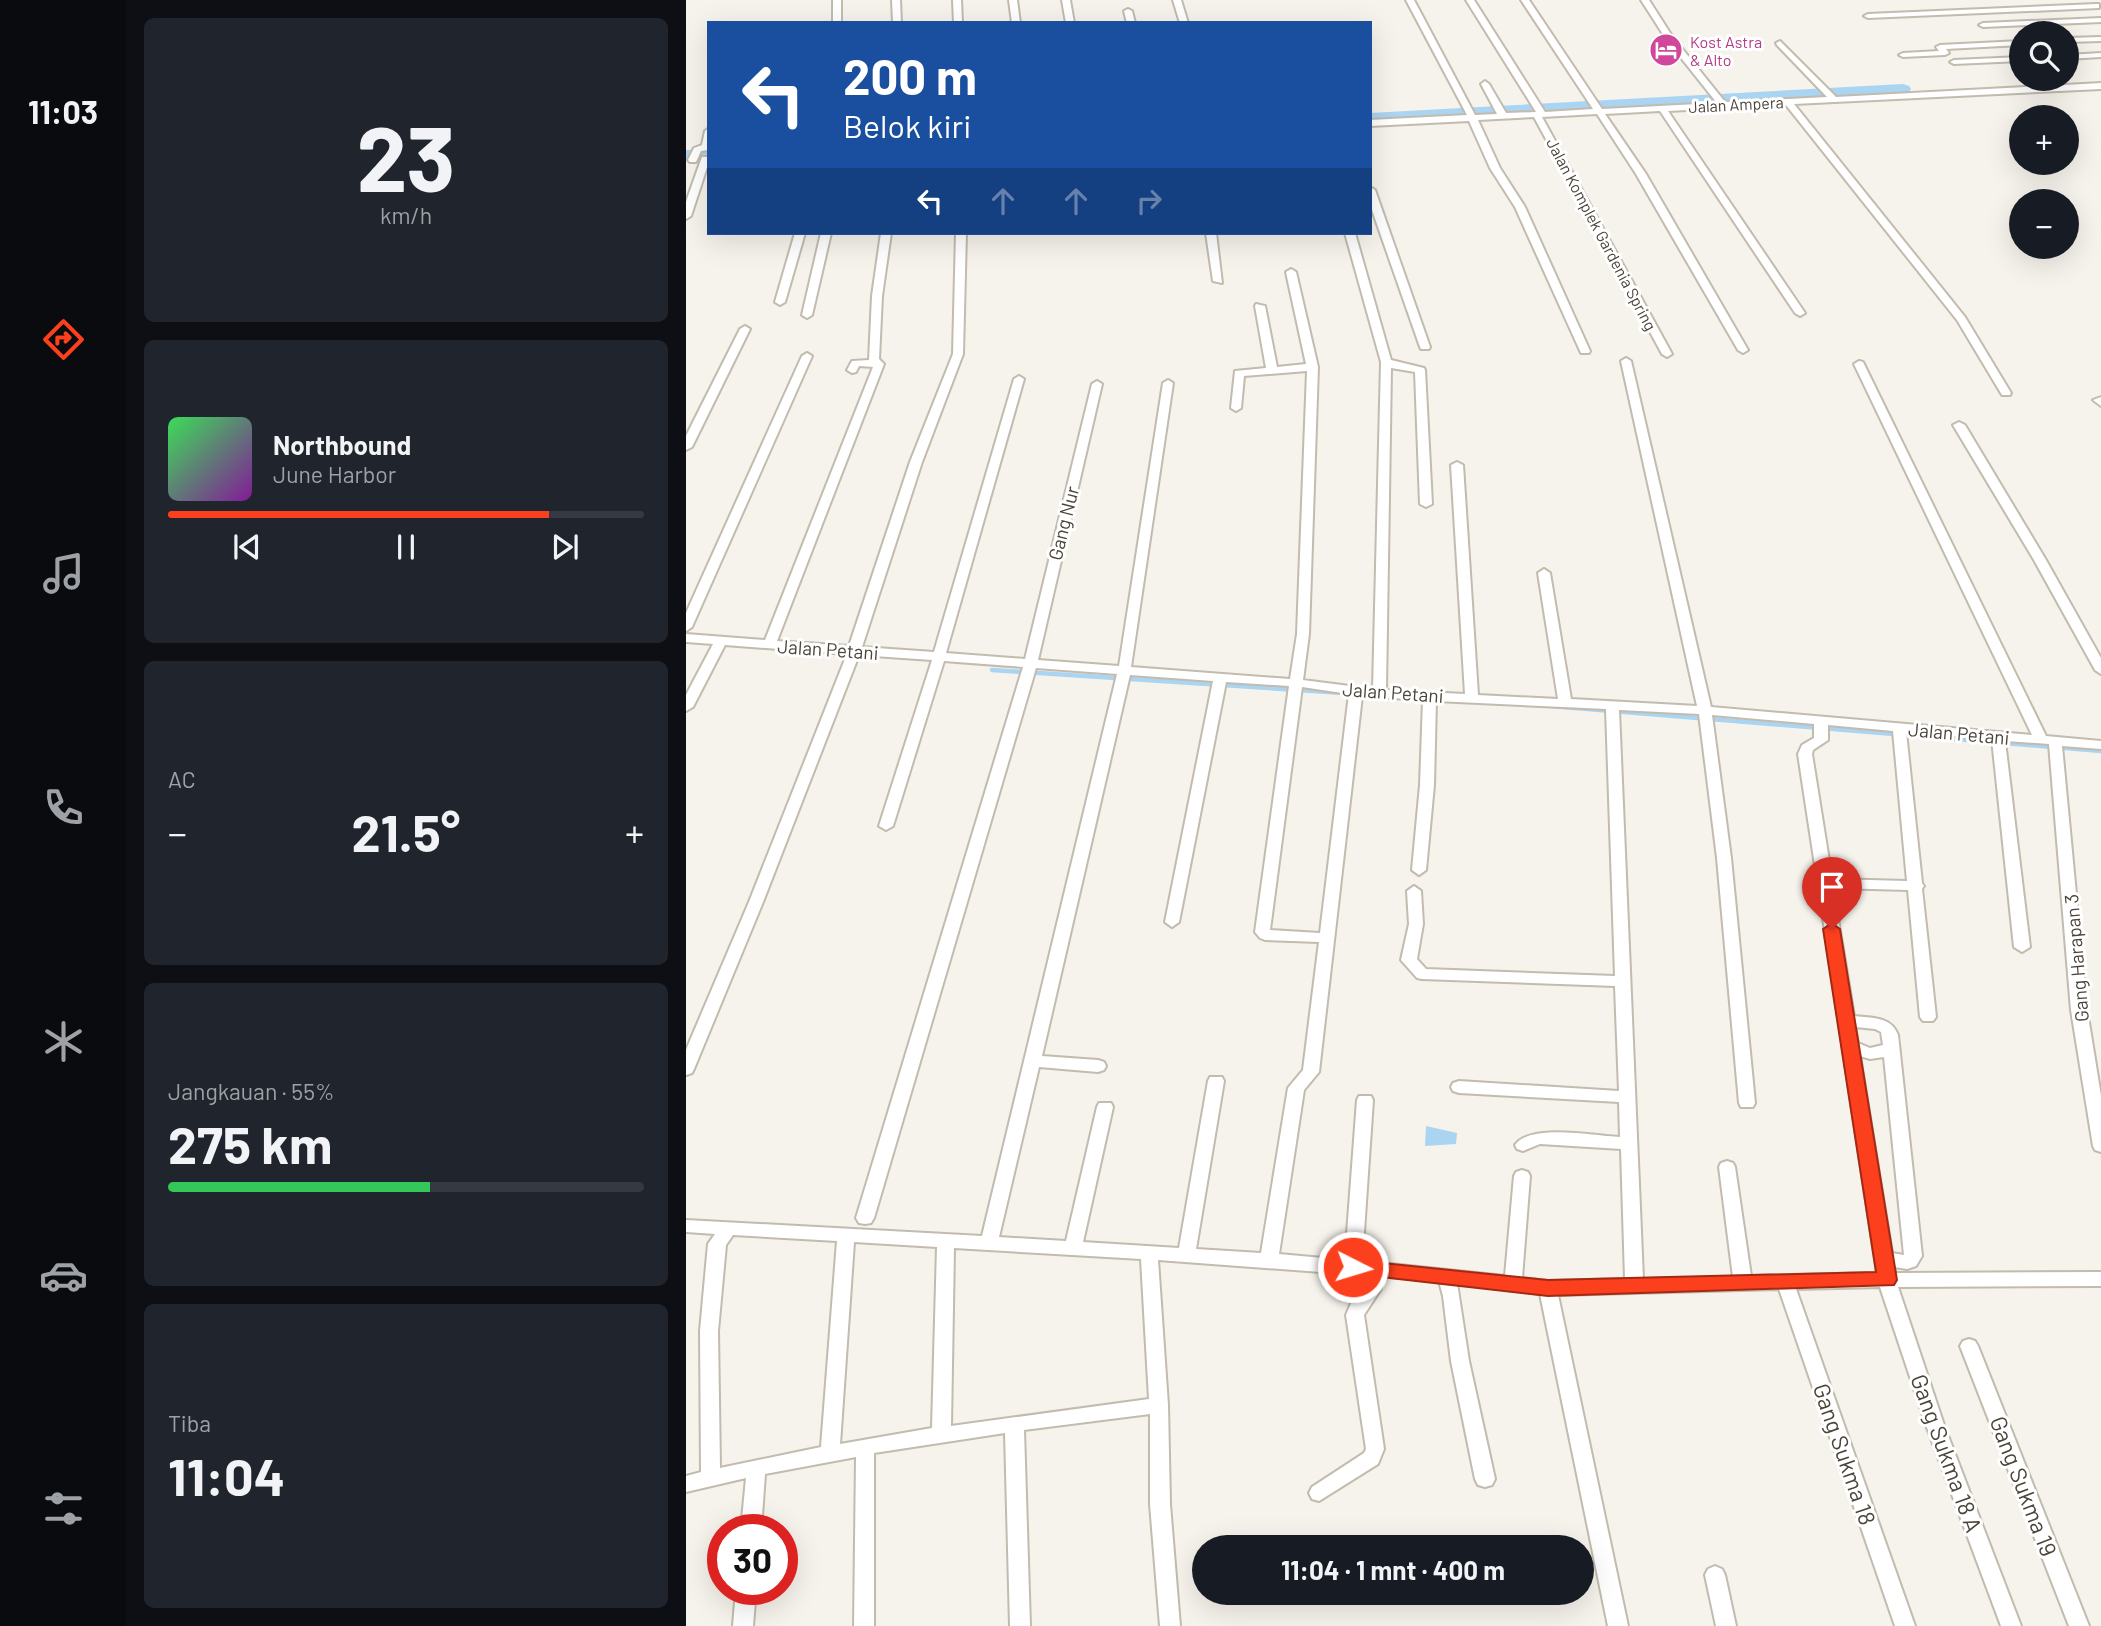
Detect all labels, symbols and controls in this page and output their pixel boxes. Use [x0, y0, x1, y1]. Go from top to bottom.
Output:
map controls [2009, 21, 2079, 259]
button: search [2009, 21, 2079, 91]
hotel icon: Kost Astra & Alto [1647, 31, 1685, 69]
place label: Kost Astra & Alto [1690, 32, 1762, 69]
text: 200 m [843, 46, 977, 105]
icon: left [728, 49, 819, 140]
text: 11:03 [28, 92, 98, 130]
street label: Jalan Ampera [1688, 92, 1784, 116]
text: 23 [357, 101, 455, 210]
button: + [2009, 105, 2079, 175]
text: Belok kiri [843, 106, 971, 144]
street label: Jalan Komplek Gardenia Spring [1543, 135, 1661, 333]
icon: left [911, 182, 949, 220]
icon: ahead [984, 182, 1022, 220]
icon: ahead [1057, 182, 1095, 220]
icon: right [1130, 182, 1168, 220]
button: − [2009, 189, 2079, 259]
text: km/h [380, 201, 432, 229]
icon: directions [39, 315, 88, 364]
text: Northbound [273, 429, 411, 460]
text: June Harbor [273, 460, 396, 488]
street label: Gang Nur [1043, 484, 1083, 562]
icon: previous [228, 528, 266, 566]
icon: pause [387, 528, 425, 566]
icon: next [546, 528, 584, 566]
icon: music [39, 549, 88, 598]
street label: Jalan Petani [777, 634, 879, 664]
street label: Jalan Petani [1342, 677, 1444, 707]
street label: Jalan Petani [1907, 717, 2011, 749]
text: AC [168, 765, 196, 793]
icon: phone [39, 783, 88, 832]
text: 21.5° [352, 800, 460, 862]
text: − [168, 809, 187, 855]
text: + [625, 809, 644, 855]
pin [1802, 857, 1862, 929]
icon: arrive [1813, 868, 1851, 906]
street label: Gang Harapan 3 [2059, 893, 2093, 1023]
icon: climate [39, 1017, 88, 1066]
text: Jangkauan · 55% [168, 1077, 334, 1105]
text: 275 km [168, 1112, 332, 1174]
position arrow [1316, 1230, 1390, 1304]
icon: car [39, 1251, 88, 1300]
street label: Gang Sukma 18 A [1905, 1370, 1989, 1536]
street label: Gang Sukma 18 [1808, 1380, 1882, 1528]
text: Tiba [168, 1409, 211, 1437]
street label: Gang Sukma 19 [1984, 1412, 2064, 1560]
text: 11:04 [168, 1444, 285, 1506]
icon: filters [39, 1484, 88, 1533]
speed limit sign: 30 [707, 1514, 798, 1605]
text: 11:04 · 1 mnt · 400 m [1281, 1554, 1505, 1585]

